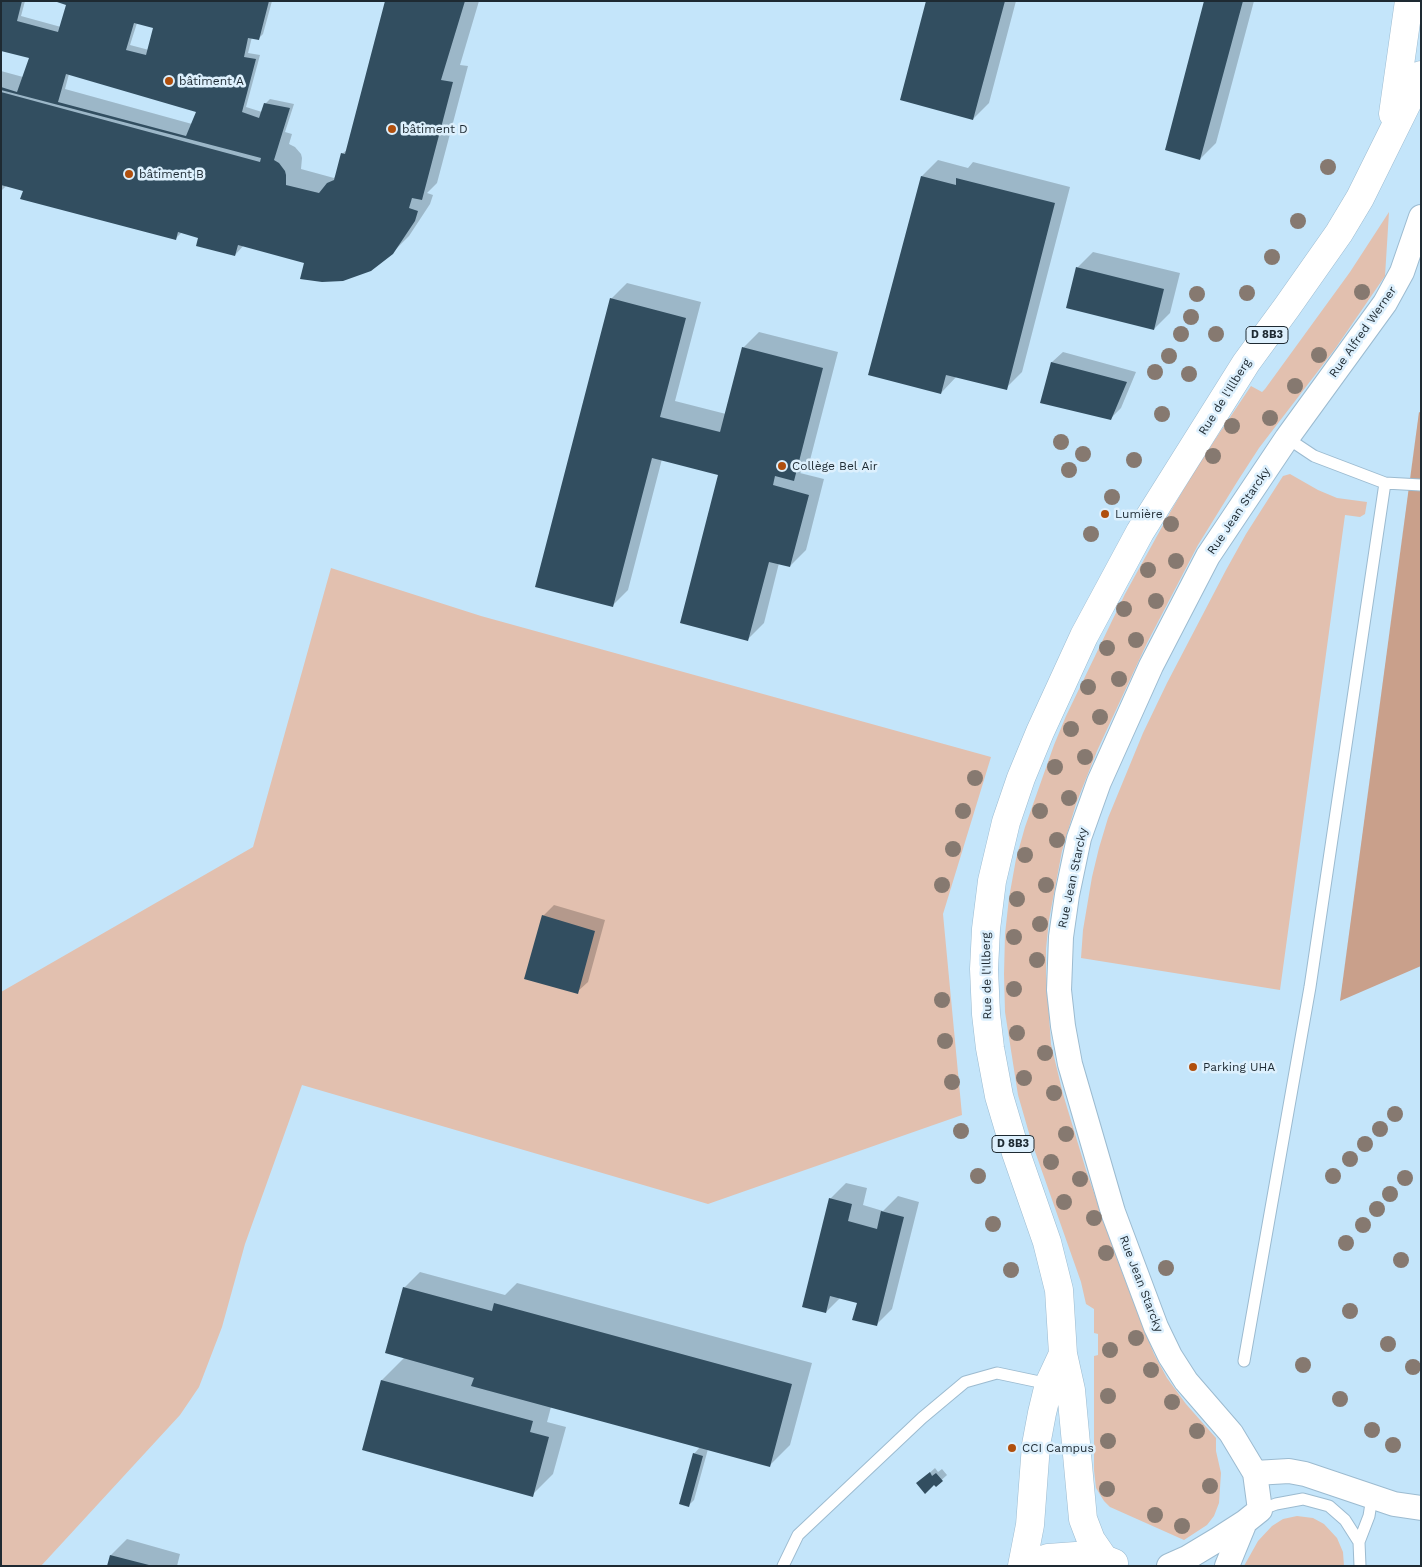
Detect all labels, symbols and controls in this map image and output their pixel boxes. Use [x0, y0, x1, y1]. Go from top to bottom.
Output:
place label: bâtiment A [179, 74, 244, 88]
marker: bâtiment A [163, 75, 175, 87]
place label: bâtiment D [402, 122, 468, 136]
marker: bâtiment D [386, 123, 398, 135]
place label: bâtiment B [139, 167, 204, 181]
marker: bâtiment B [123, 168, 135, 180]
street label: Rue Alfred Werner [1326, 284, 1400, 380]
road number: D 8B3 [1246, 326, 1288, 344]
street label: Rue de l'Illberg [1196, 356, 1254, 438]
place label: Collège Bel Air [792, 459, 878, 473]
marker: Collège Bel Air [776, 460, 788, 472]
street label: Rue Jean Starcky [1204, 465, 1274, 557]
place label: Lumière [1115, 507, 1163, 521]
marker: Lumière [1099, 508, 1111, 520]
street label: Rue Jean Starcky [1055, 827, 1091, 929]
street label: Rue de l'Illberg [979, 932, 995, 1020]
place label: Parking UHA [1203, 1060, 1275, 1074]
marker: Parking UHA [1187, 1061, 1199, 1073]
road number: D 8B3 [992, 1136, 1034, 1152]
street label: Rue Jean Starcky [1116, 1234, 1166, 1334]
place label: CCI Campus [1022, 1441, 1094, 1455]
marker: CCI Campus [1006, 1442, 1018, 1454]

